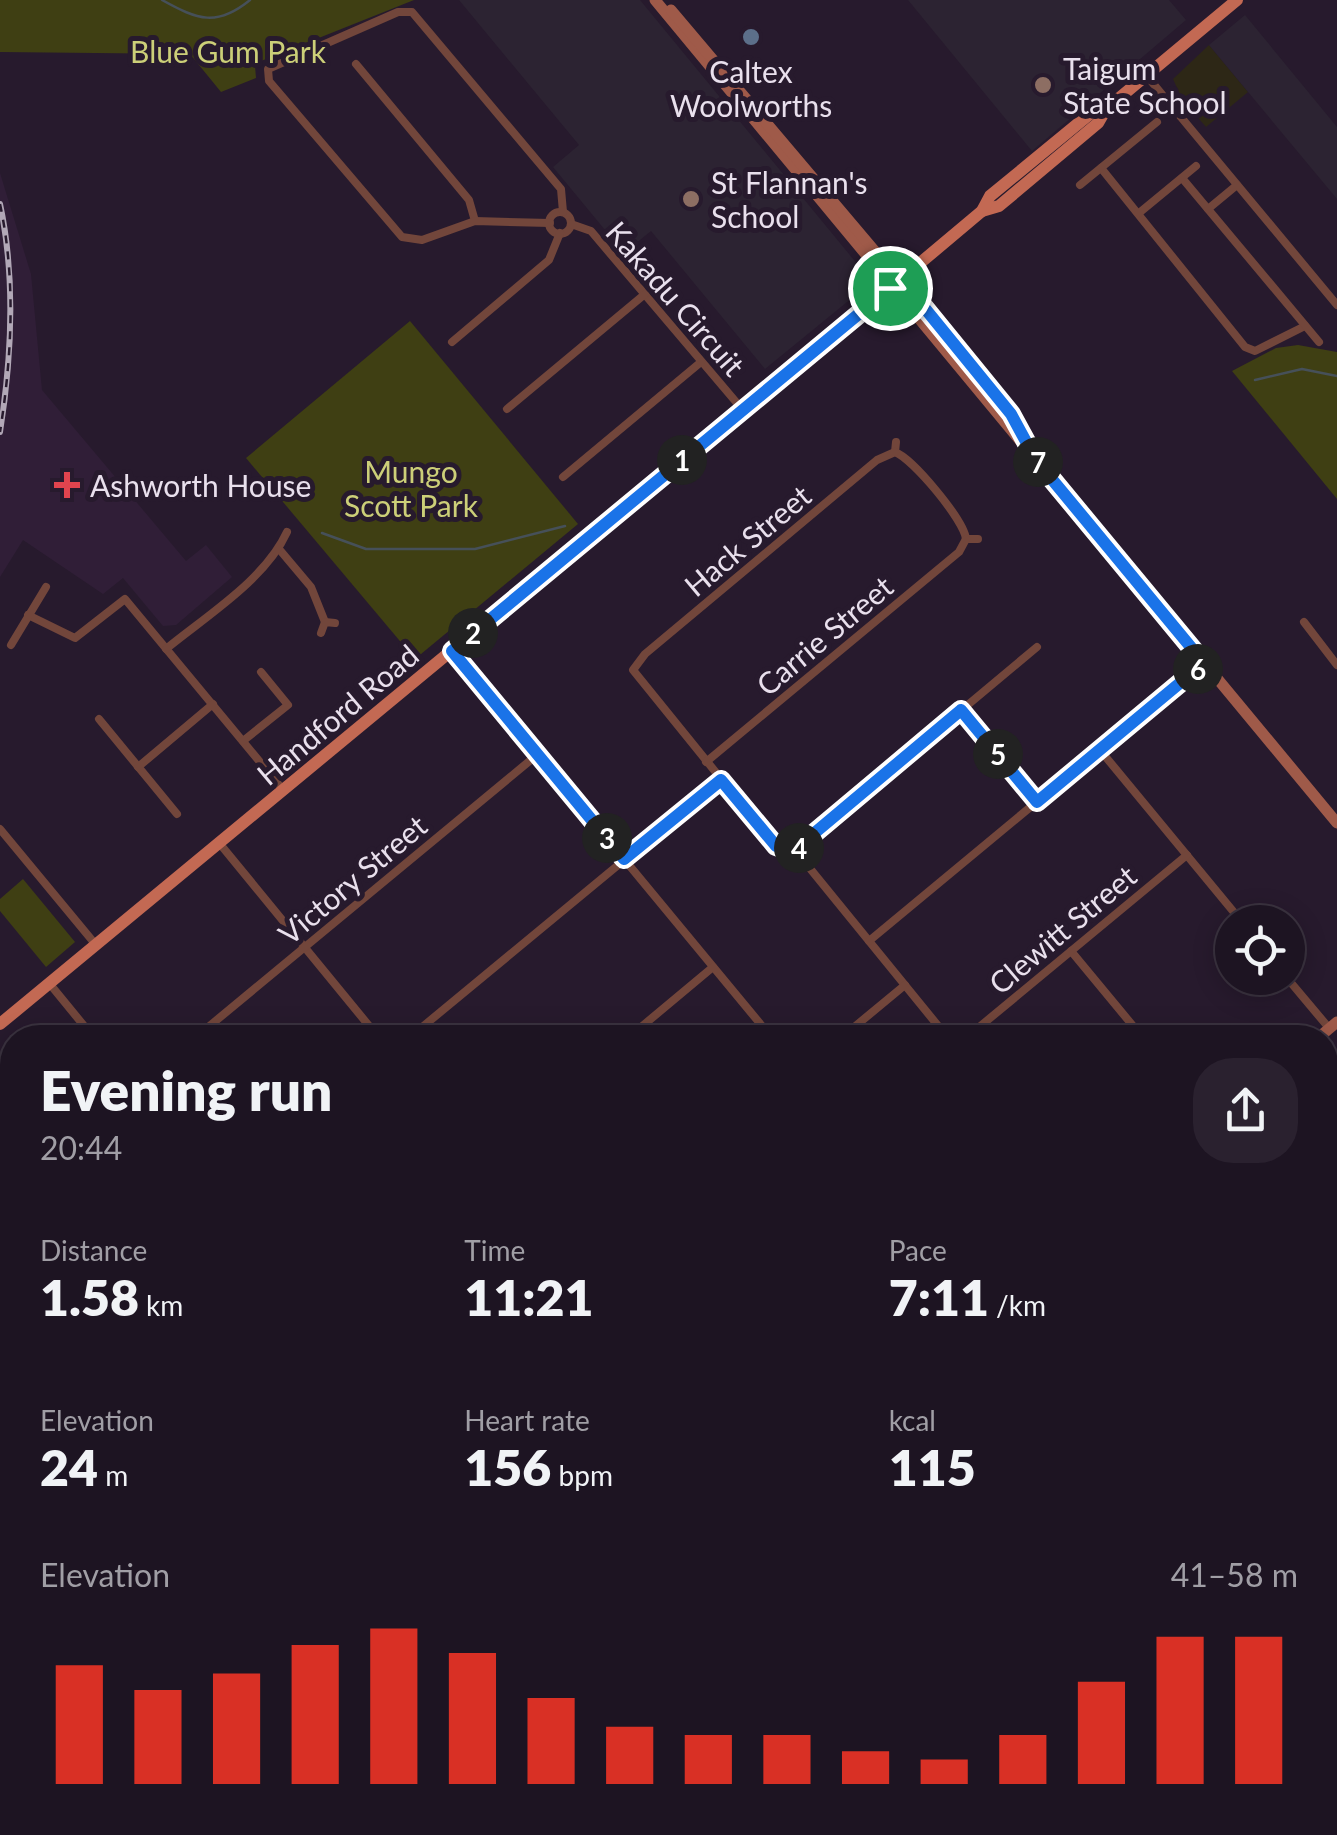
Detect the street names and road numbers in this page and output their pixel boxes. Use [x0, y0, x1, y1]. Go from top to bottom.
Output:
street label: Kakadu Circuit [599, 214, 753, 383]
street label: Hack Street [677, 477, 818, 603]
street label: Carrie Street [749, 568, 900, 702]
street label: Handford Road [249, 636, 425, 792]
street label: Victory Street [271, 807, 433, 951]
street label: Clewitt Street [981, 857, 1143, 1001]

